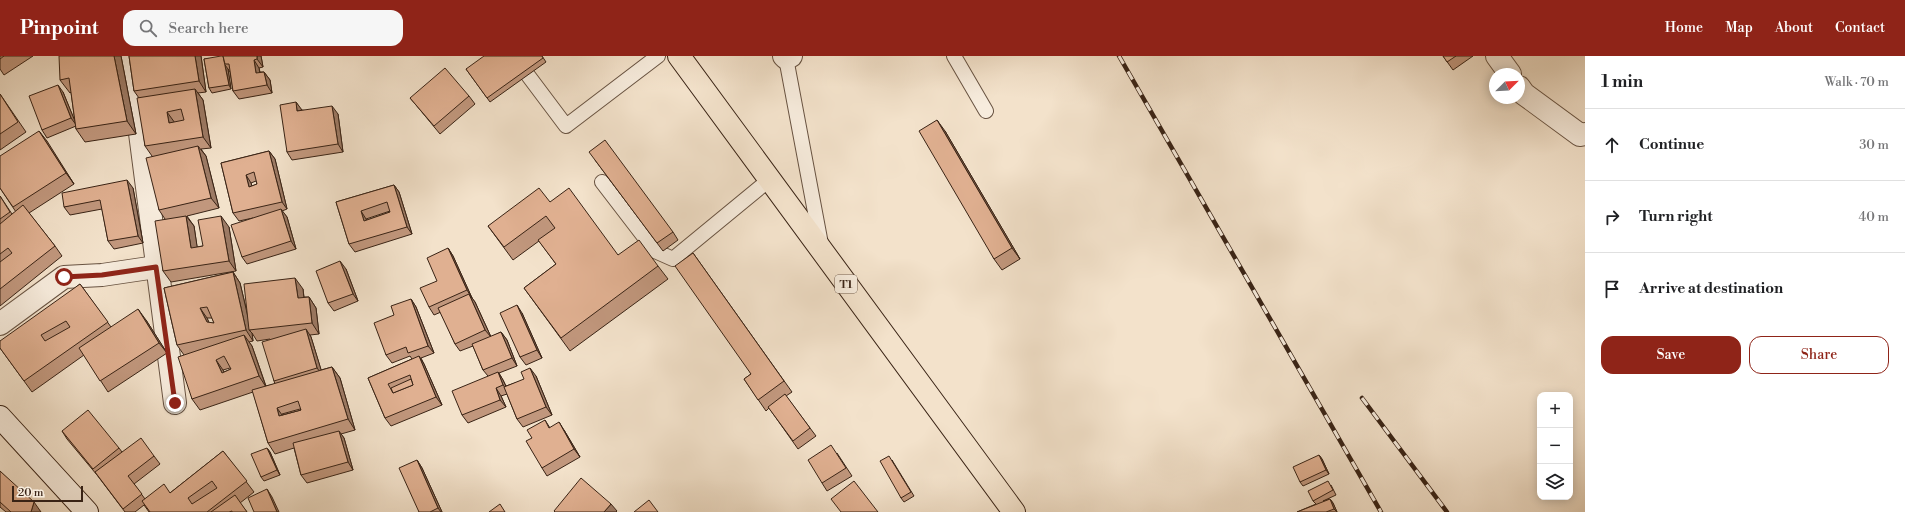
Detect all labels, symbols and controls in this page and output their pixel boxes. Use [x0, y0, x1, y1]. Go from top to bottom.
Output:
search box [123, 10, 403, 46]
text: Pinpoint [20, 16, 99, 40]
icon: search [137, 17, 159, 39]
text: Search here [169, 19, 249, 38]
text: Home [1665, 19, 1703, 37]
text: Map [1725, 19, 1753, 37]
text: About [1775, 19, 1813, 37]
text: Contact [1835, 19, 1885, 37]
north arrow [1489, 68, 1525, 104]
text: 1 min [1601, 71, 1643, 93]
text: Walk · 70 m [1824, 74, 1889, 90]
icon: ahead [1601, 134, 1623, 156]
text: Continue [1639, 135, 1704, 154]
text: 30 m [1859, 137, 1889, 153]
icon: right [1601, 206, 1623, 228]
text: Turn right [1639, 207, 1713, 226]
text: 40 m [1859, 209, 1889, 225]
route start [55, 268, 73, 286]
road number: T1 [835, 275, 857, 293]
icon: arrive [1601, 278, 1623, 300]
text: Arrive at destination [1639, 279, 1783, 298]
button: Save [1601, 336, 1741, 374]
button: Share [1749, 336, 1889, 374]
map controls [1537, 392, 1573, 500]
button: + [1537, 392, 1573, 428]
route end [166, 394, 184, 412]
button: − [1537, 428, 1573, 464]
button: layers [1537, 464, 1573, 500]
scale bar [12, 484, 83, 503]
text: 20 m [18, 486, 43, 500]

